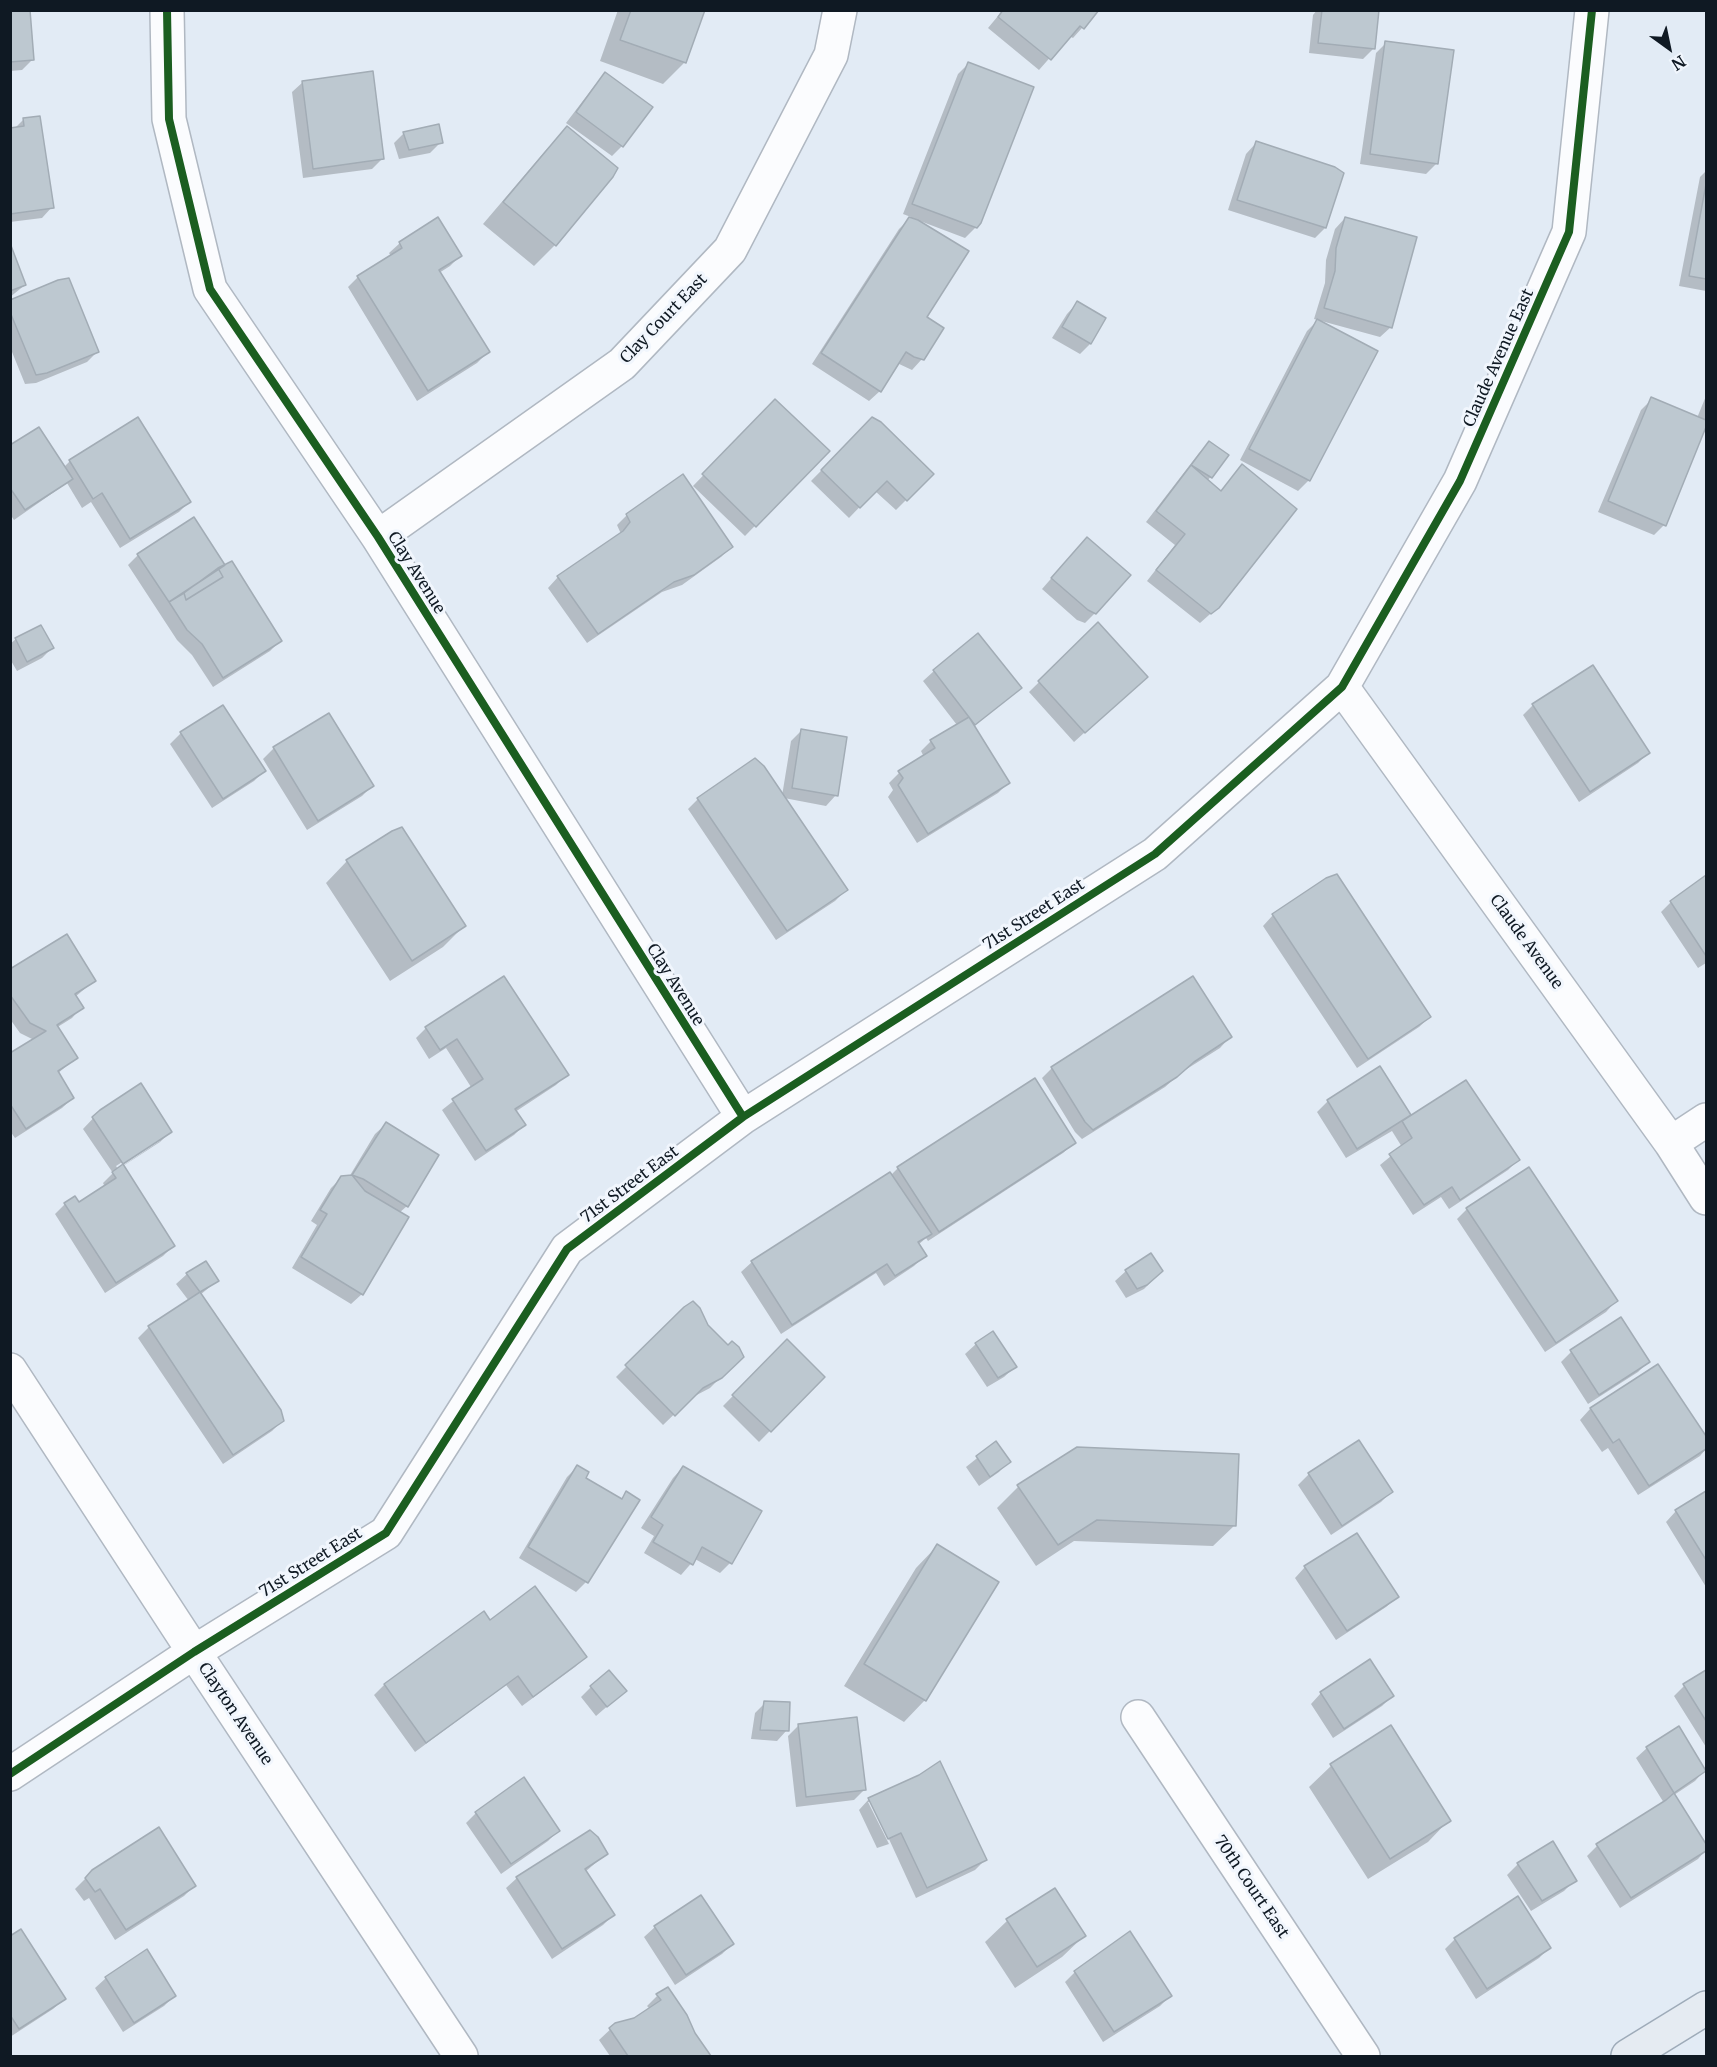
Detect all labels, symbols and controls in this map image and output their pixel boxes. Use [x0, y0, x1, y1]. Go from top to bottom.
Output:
north arrow [1639, 18, 1699, 78]
text: N [1668, 51, 1690, 75]
street label: Clay Court East [616, 270, 712, 368]
street label: Claude Avenue East [1460, 286, 1538, 430]
street label: Clay Avenue [383, 529, 449, 617]
street label: 71st Street East [980, 875, 1088, 955]
street label: Claude Avenue [1485, 891, 1567, 993]
street label: Clay Avenue [642, 941, 708, 1029]
street label: 71st Street East [578, 1142, 682, 1228]
street label: 71st Street East [256, 1524, 366, 1602]
street label: Clayton Avenue [194, 1659, 276, 1769]
street label: 70th Court East [1210, 1832, 1292, 1942]

